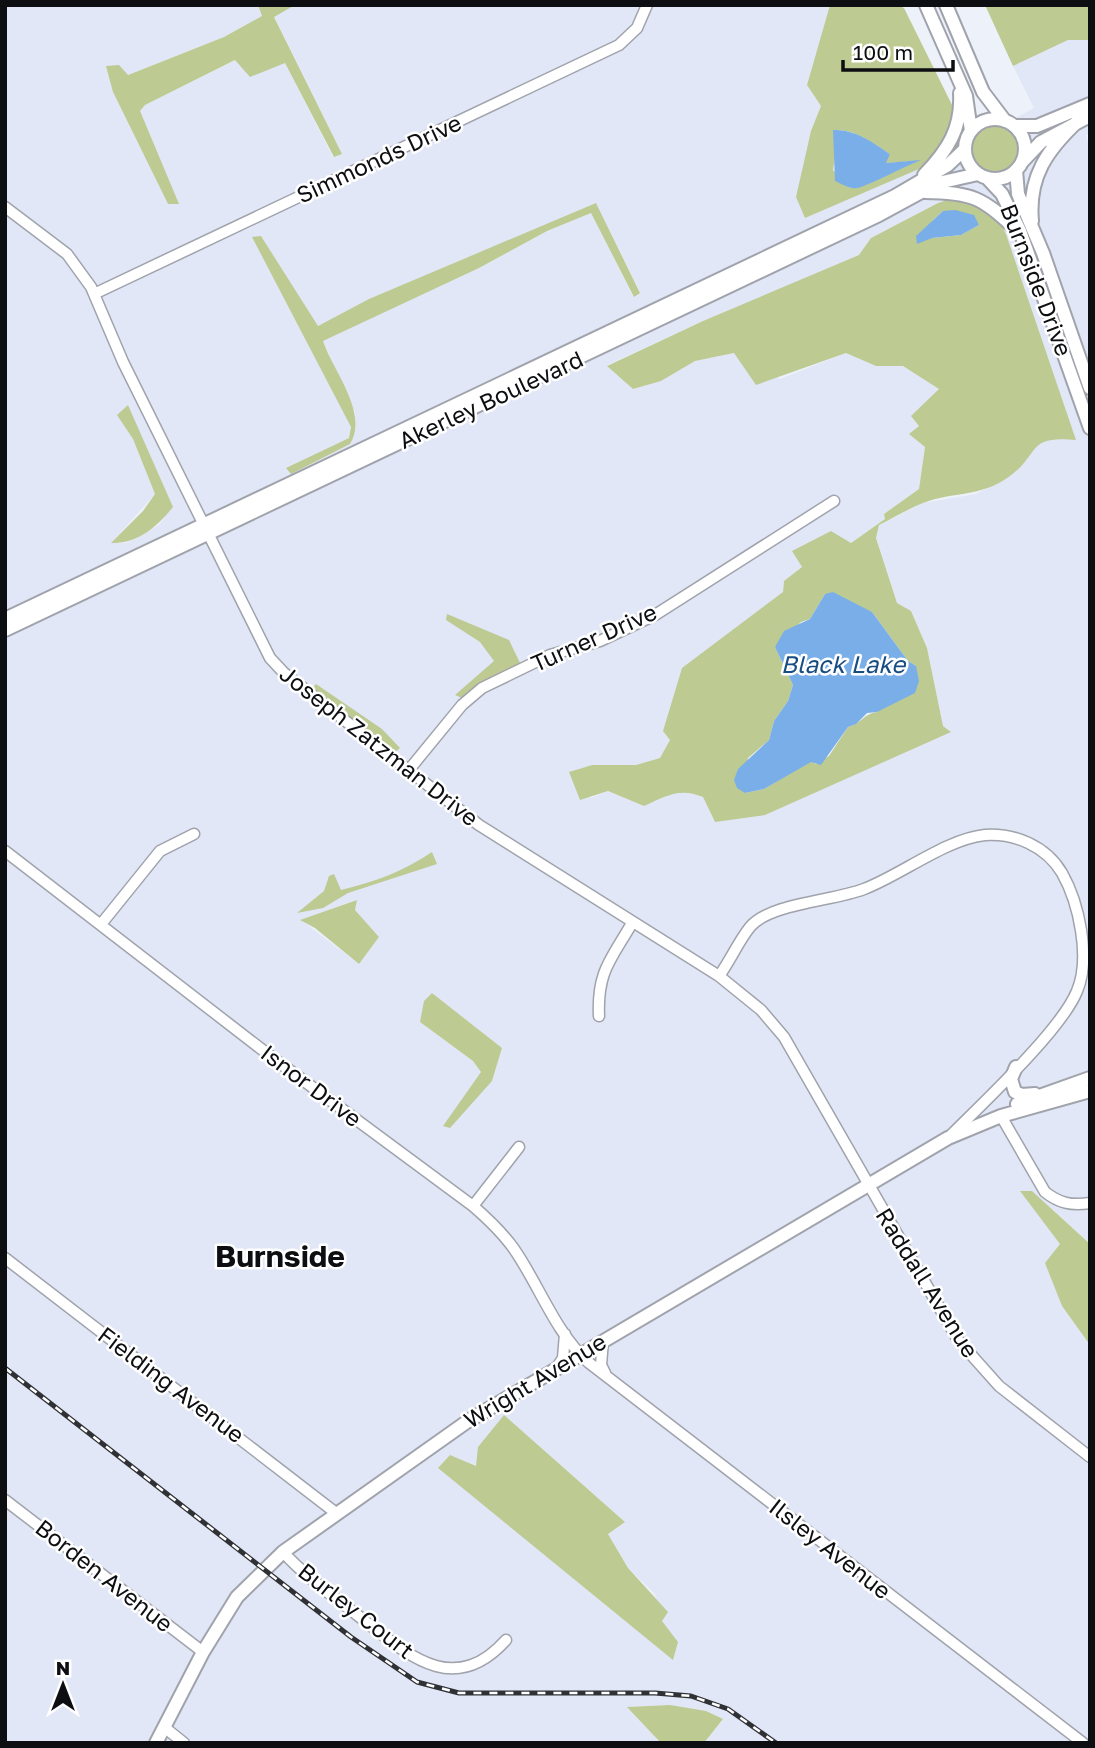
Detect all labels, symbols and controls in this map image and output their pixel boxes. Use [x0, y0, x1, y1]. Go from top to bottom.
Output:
scale bar [843, 28, 953, 72]
text: 100 m [853, 39, 913, 65]
street label: Simmonds Drive [292, 108, 465, 209]
street label: Burnside Drive [995, 199, 1079, 360]
street label: Akerley Boulevard [394, 344, 587, 454]
street label: Turner Drive [527, 597, 661, 677]
water label: Black Lake [781, 649, 907, 678]
street label: Joseph Zatzman Drive [275, 659, 485, 831]
street label: Isnor Drive [256, 1038, 368, 1132]
street label: Raddall Avenue [871, 1202, 985, 1363]
district label: Burnside [215, 1238, 345, 1274]
street label: Fielding Avenue [93, 1320, 250, 1448]
street label: Wright Avenue [458, 1327, 611, 1434]
street label: Ilsley Avenue [764, 1492, 897, 1604]
street label: Borden Avenue [30, 1513, 179, 1638]
street label: Burley Court [293, 1556, 420, 1664]
north arrow [28, 1650, 98, 1720]
text: N [56, 1656, 70, 1679]

